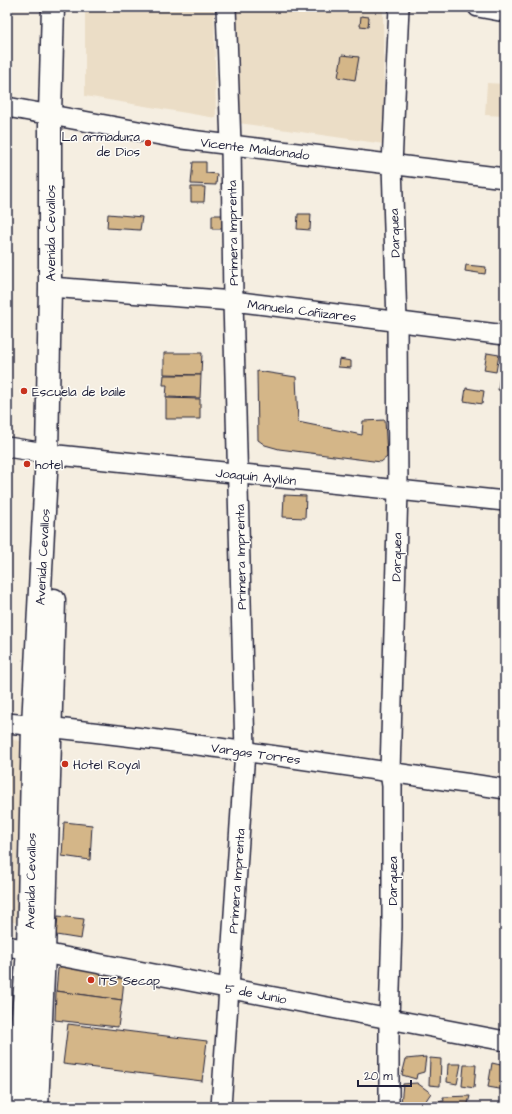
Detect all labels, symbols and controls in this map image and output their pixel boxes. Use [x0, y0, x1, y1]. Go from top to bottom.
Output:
place label: La armadura de Dios [62, 128, 140, 161]
street label: Vicente Maldonado [199, 133, 311, 165]
marker: La armadura de Dios [143, 138, 153, 148]
street label: Primera Imprenta [223, 180, 243, 286]
street label: Avenida Cevallos [42, 184, 60, 281]
street label: Darquea [385, 208, 405, 258]
street label: Manuela Cañizares [246, 295, 358, 327]
place label: Escuela de baile [32, 383, 126, 401]
marker: Escuela de baile [19, 386, 29, 396]
place label: hotel [35, 456, 63, 474]
marker: hotel [22, 459, 32, 469]
street label: Joaquín Ayllón [215, 464, 298, 491]
street label: Primera Imprenta [231, 504, 251, 610]
street label: Avenida Cevallos [31, 508, 55, 606]
street label: Darquea [388, 532, 406, 582]
street label: Vargas Torres [210, 739, 302, 770]
place label: Hotel Royal [73, 756, 140, 775]
marker: Hotel Royal [60, 759, 70, 769]
street label: Primera Imprenta [224, 827, 250, 934]
street label: Avenida Cevallos [21, 832, 41, 929]
street label: Darquea [384, 856, 402, 906]
place label: ITS Secap [99, 972, 160, 990]
marker: ITS Secap [86, 975, 96, 985]
street label: 5 de Junio [223, 979, 289, 1009]
scale bar [358, 1062, 411, 1088]
text: 20 m [364, 1068, 393, 1085]

